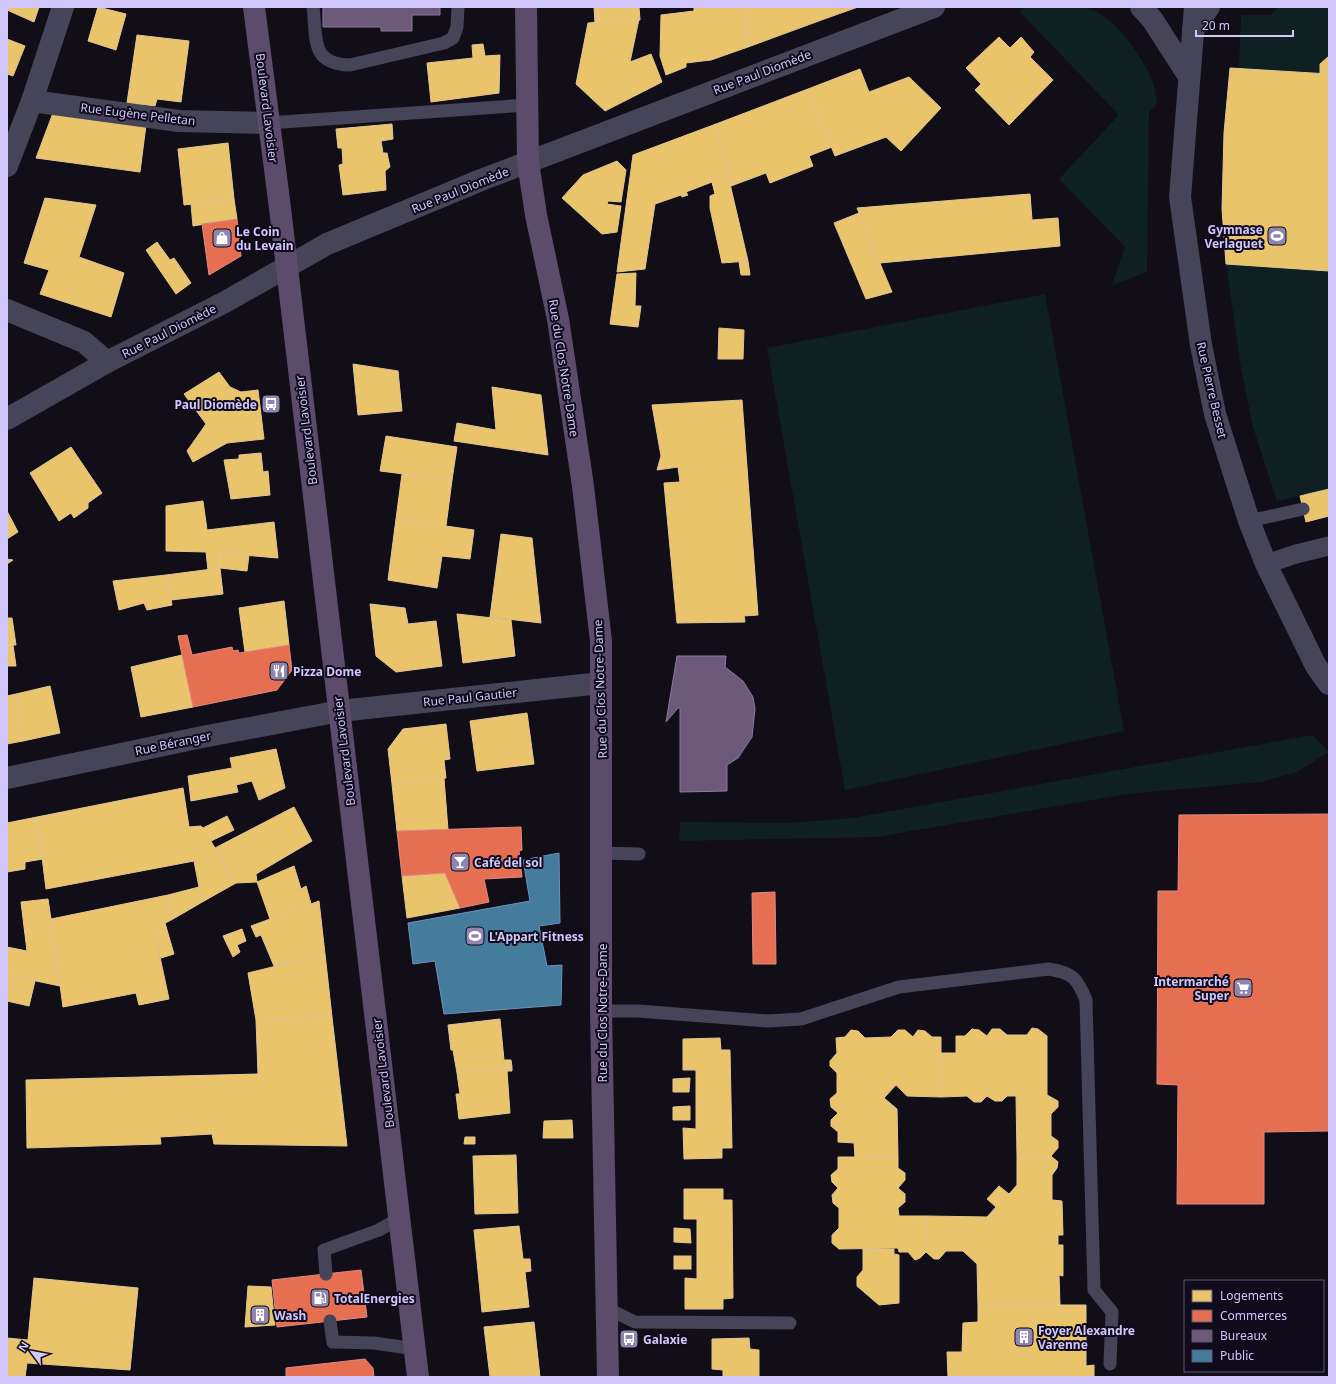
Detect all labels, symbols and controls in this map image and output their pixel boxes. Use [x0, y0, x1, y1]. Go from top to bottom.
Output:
scale bar [1196, 12, 1293, 38]
text: 20 m [1202, 17, 1230, 34]
street label: Rue Paul Diomède [711, 45, 814, 99]
street label: Boulevard Lavoisier [252, 52, 282, 164]
street label: Rue Eugène Pelletan [80, 99, 196, 129]
street label: Rue Paul Diomède [409, 163, 511, 217]
place label: Gymnase Verlaguet [1204, 221, 1263, 252]
place label: Le Coin du Levain [236, 223, 294, 254]
sports icon: Gymnase Verlaguet [1266, 225, 1288, 247]
shop icon: Le Coin du Levain [211, 227, 233, 249]
street label: Rue du Clos Notre-Dame [545, 298, 583, 438]
street label: Rue Paul Diomède [119, 300, 219, 362]
street label: Rue Pierre Besset [1193, 340, 1232, 441]
street label: Boulevard Lavoisier [291, 374, 321, 486]
bus stop icon: Paul Diomède [260, 393, 282, 415]
place label: Paul Diomède [174, 396, 257, 413]
street label: Rue du Clos Notre-Dame [589, 619, 611, 759]
restaurant icon: Pizza Dome [268, 660, 290, 682]
place label: Pizza Dome [293, 663, 361, 680]
street label: Rue Paul Gautier [422, 684, 518, 710]
street label: Boulevard Lavoisier [329, 695, 359, 807]
street label: Rue Béranger [133, 727, 213, 759]
bar icon: Café del sol [449, 851, 471, 873]
place label: Café del sol [474, 854, 542, 871]
sports icon: L'Appart Fitness [464, 925, 486, 947]
place label: L'Appart Fitness [489, 928, 584, 945]
street label: Rue du Clos Notre-Dame [594, 943, 611, 1083]
place label: Intermarché Super [1154, 973, 1230, 1004]
supermarket icon: Intermarché Super [1232, 977, 1254, 999]
street label: Boulevard Lavoisier [368, 1017, 398, 1129]
legend [1184, 1280, 1324, 1372]
fuel station icon: TotalEnergies [309, 1287, 331, 1309]
text: Logements [1220, 1287, 1283, 1304]
place label: TotalEnergies [334, 1290, 415, 1307]
building icon: Wash [249, 1304, 271, 1326]
place label: Wash [274, 1307, 306, 1324]
text: Commerces [1220, 1307, 1287, 1324]
place label: Foyer Alexandre Varenne [1038, 1322, 1135, 1353]
building icon: Foyer Alexandre Varenne [1013, 1326, 1035, 1348]
text: Bureaux [1220, 1327, 1268, 1344]
bus stop icon: Galaxie [618, 1328, 640, 1350]
place label: Galaxie [643, 1331, 687, 1348]
north arrow [12, 1332, 52, 1372]
text: N [14, 1339, 32, 1354]
text: Public [1220, 1347, 1254, 1364]

